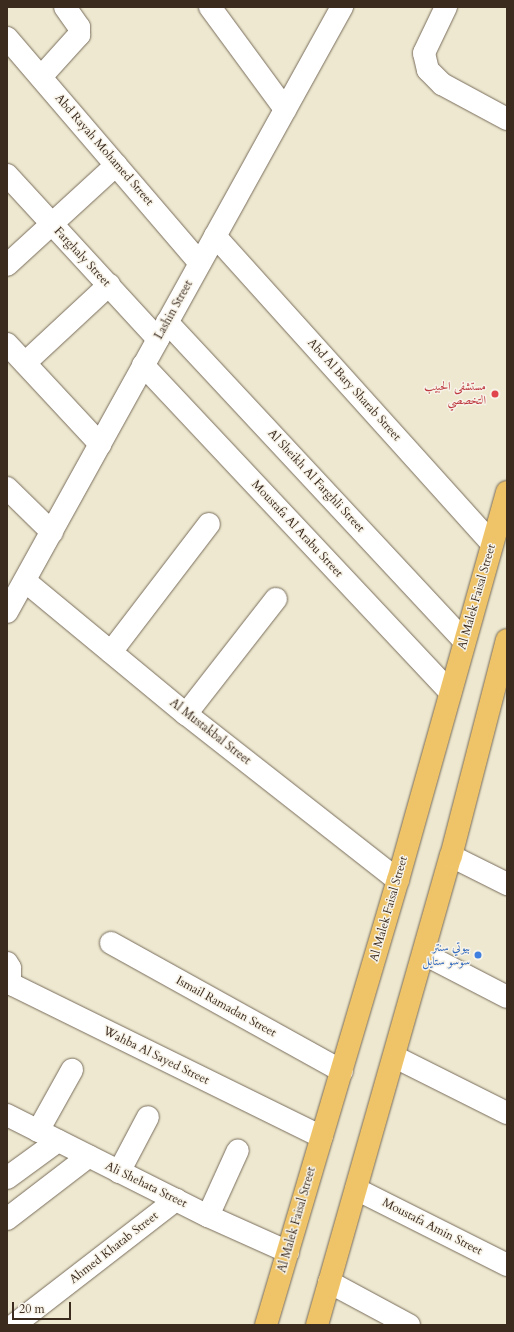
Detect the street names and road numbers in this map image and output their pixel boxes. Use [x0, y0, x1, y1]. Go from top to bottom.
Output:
street label: Abd Rayah Mohamed Street [52, 91, 156, 209]
street label: Farghaly Street [51, 224, 113, 290]
street label: Lashin Street [152, 278, 196, 342]
street label: Abd Al Bary Sharab Street [304, 336, 404, 444]
street label: Al Sheikh Al Farghli Street [265, 427, 367, 535]
street label: Moustafa Al Arabu Street [248, 477, 346, 581]
street label: Al Malek Faisal Street [455, 543, 499, 651]
street label: Al Mustakbal Street [167, 696, 253, 768]
street label: Al Malek Faisal Street [367, 855, 411, 963]
street label: Ismail Ramadan Street [173, 973, 279, 1041]
street label: Wahba Al Sayed Street [101, 1024, 211, 1088]
street label: Ali Shehata Street [103, 1159, 189, 1211]
street label: Al Malek Faisal Street [275, 1166, 319, 1274]
street label: Moustafa Amin Street [380, 1196, 484, 1258]
street label: Ahmed Khatab Street [67, 1209, 161, 1287]

